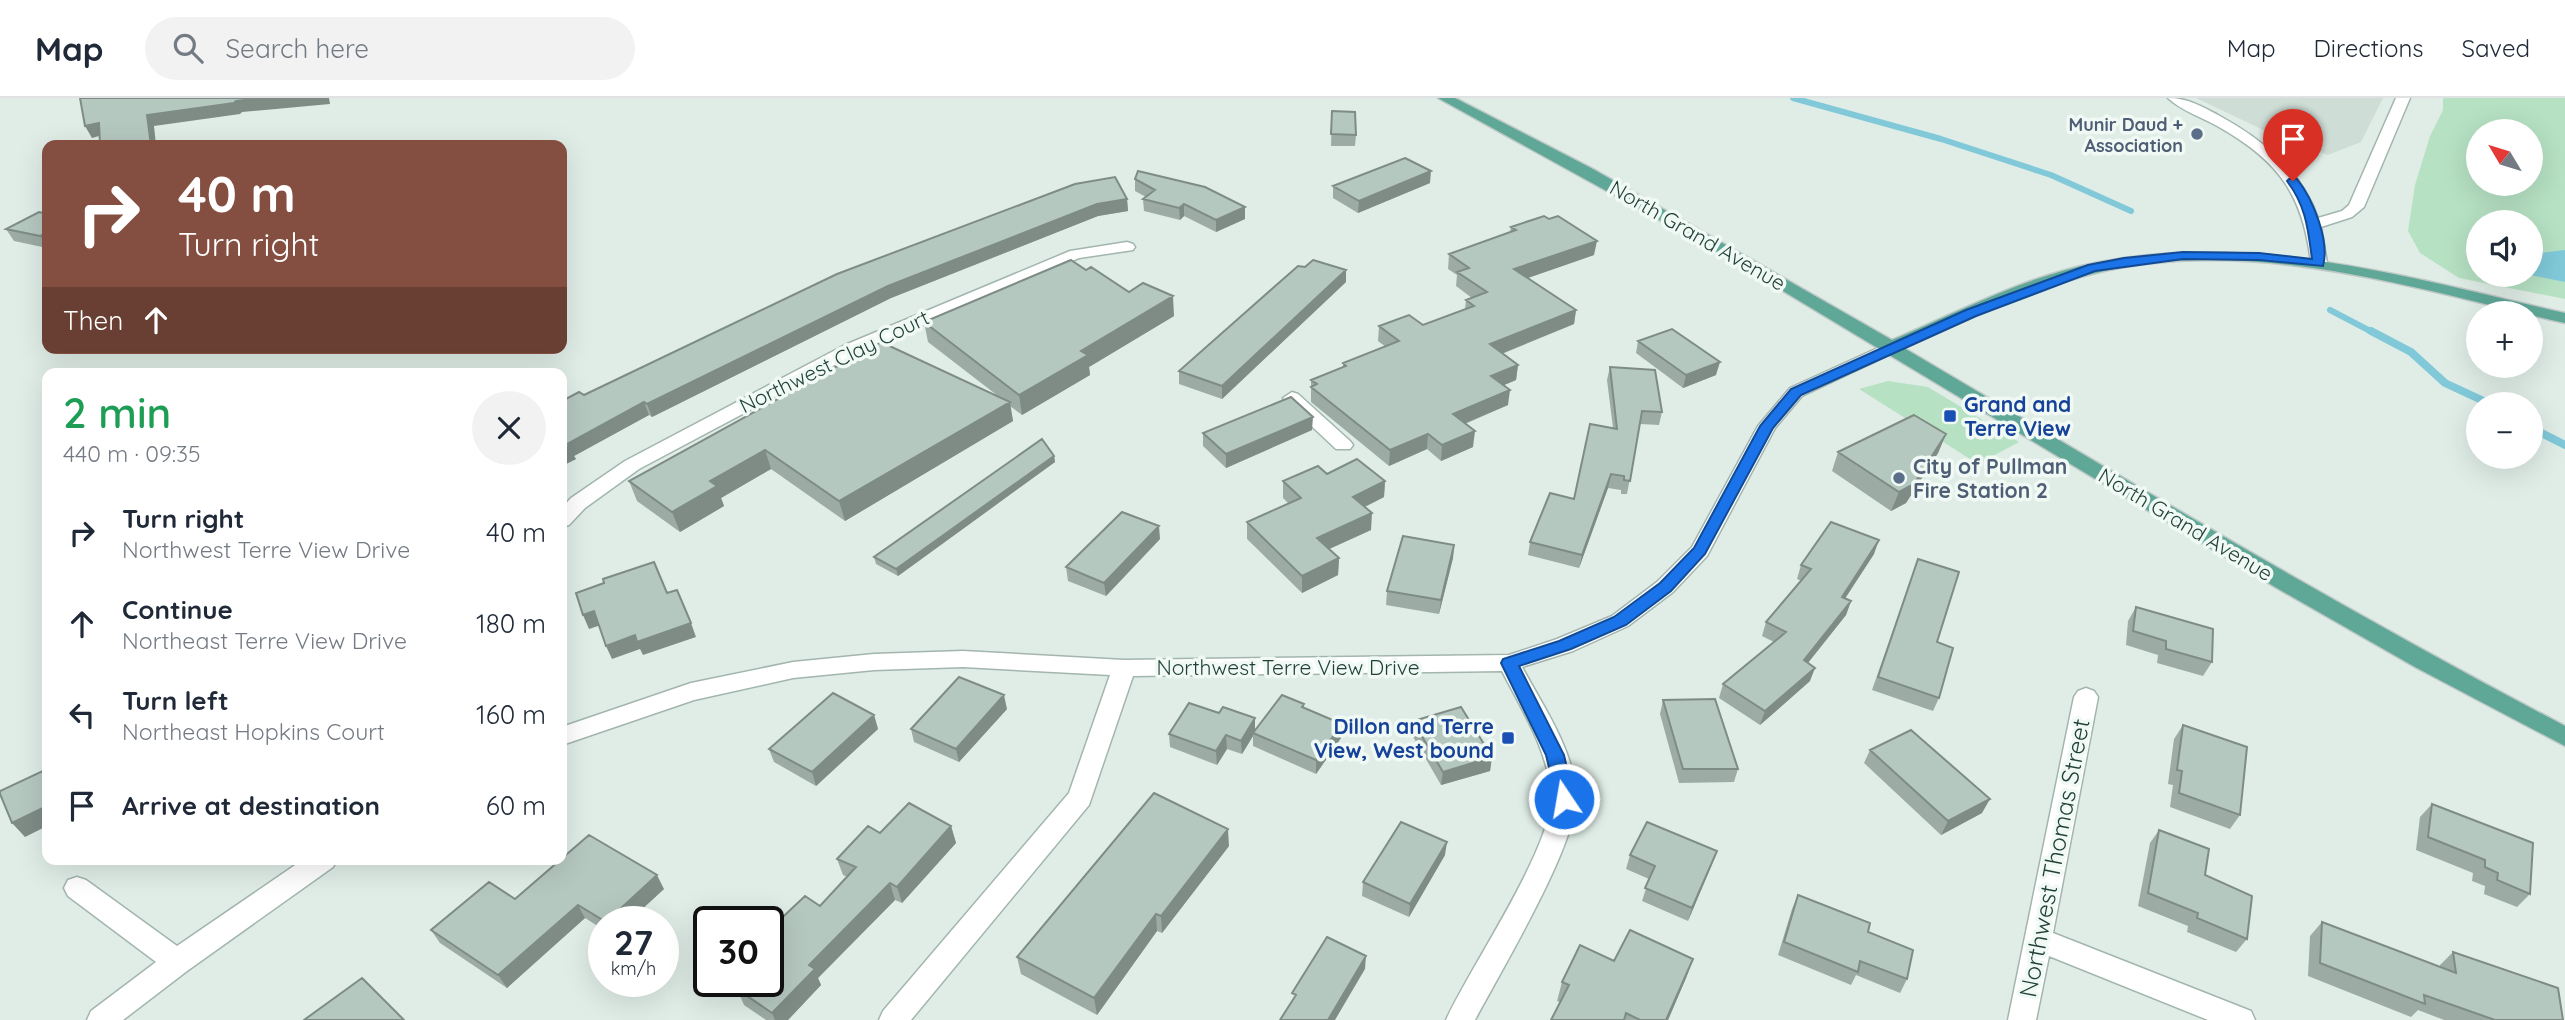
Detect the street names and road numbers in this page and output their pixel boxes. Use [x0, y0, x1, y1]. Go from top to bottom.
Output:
street label: North Grand Avenue [1606, 174, 1790, 296]
street label: Northwest Clay Court [735, 304, 933, 418]
street label: North Grand Avenue [2094, 462, 2278, 586]
street label: Northwest Terre View Drive [1156, 654, 1420, 680]
street label: Northwest Thomas Street [2012, 716, 2096, 1000]

